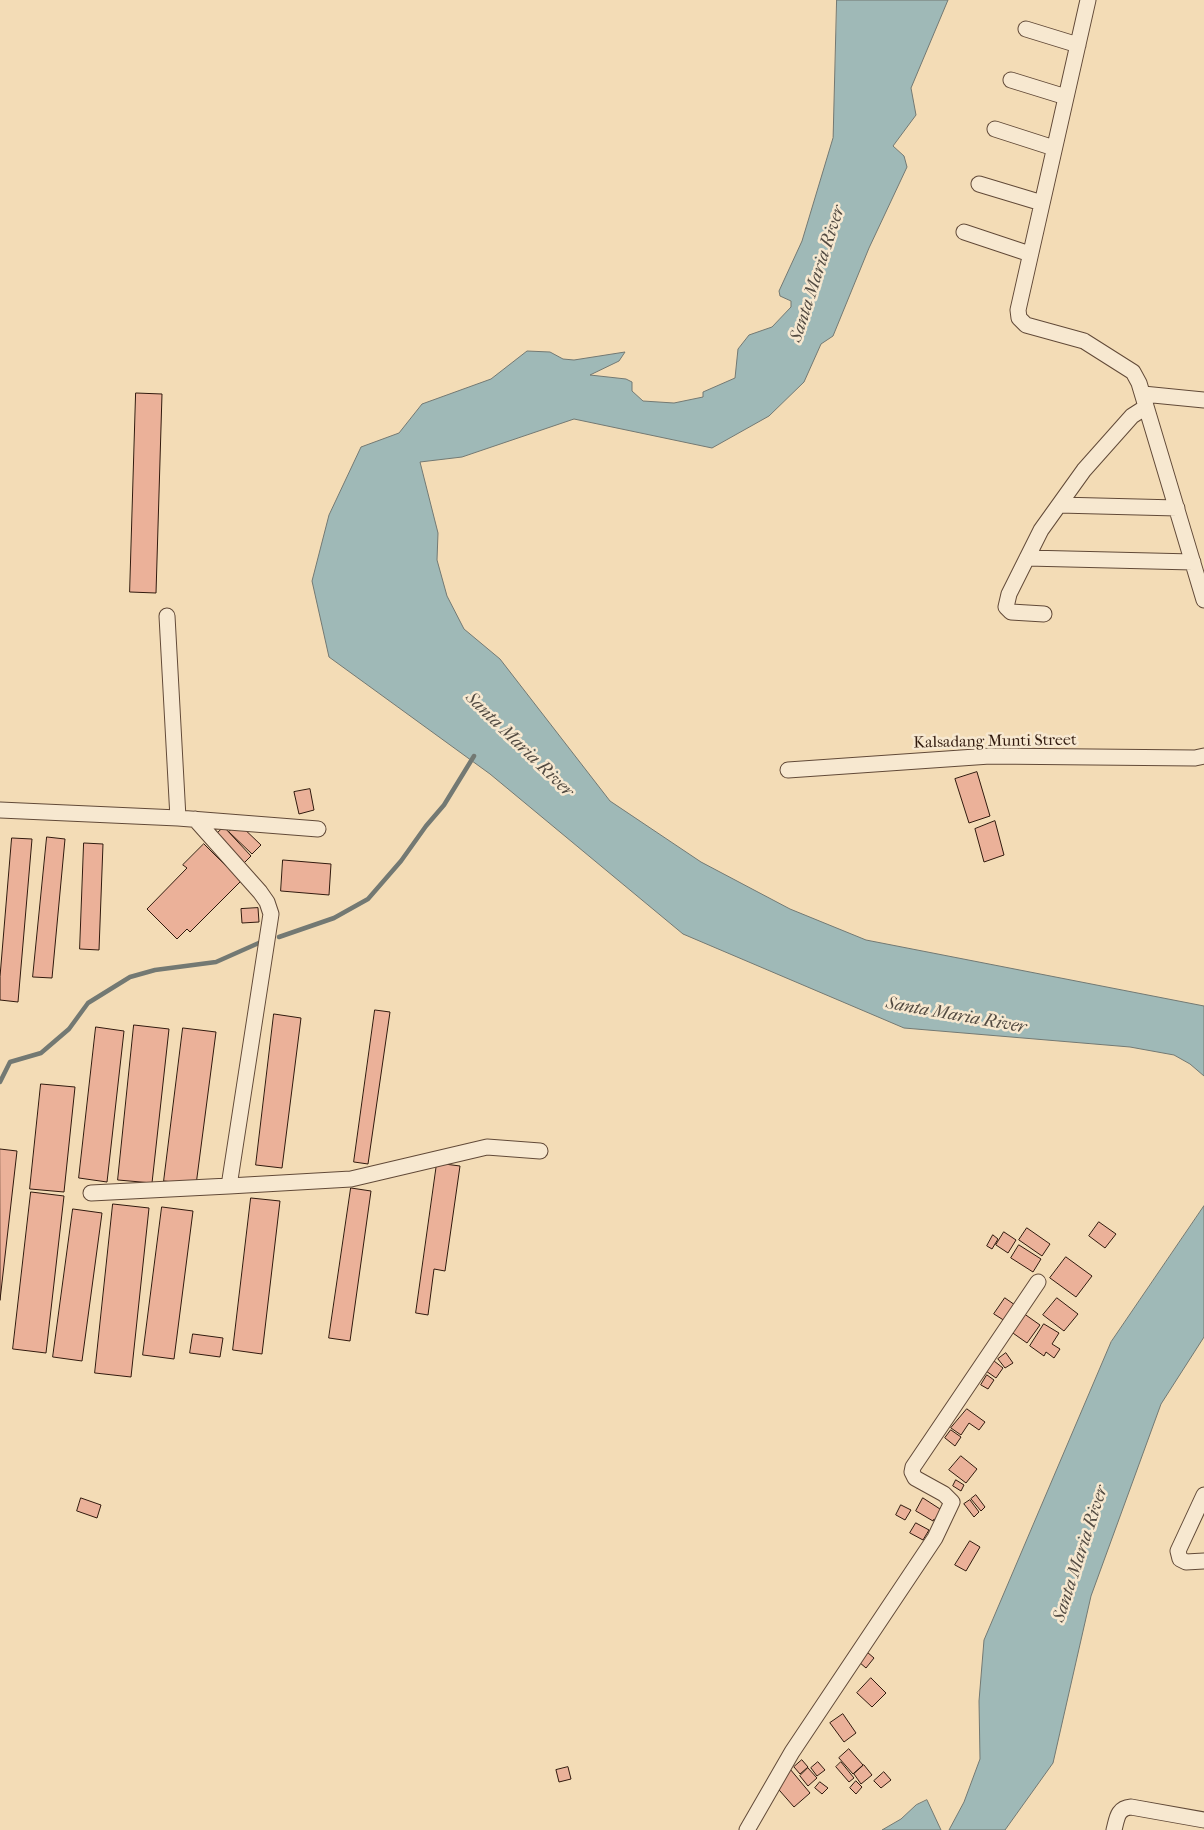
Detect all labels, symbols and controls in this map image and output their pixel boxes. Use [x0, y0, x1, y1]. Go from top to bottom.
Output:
water label: Santa Maria River [786, 203, 850, 345]
water label: Santa Maria River [460, 688, 578, 802]
street label: Kalsadang Munti Street [913, 731, 1077, 753]
water label: Santa Maria River [884, 993, 1028, 1039]
water label: Santa Maria River [1049, 1483, 1113, 1625]

